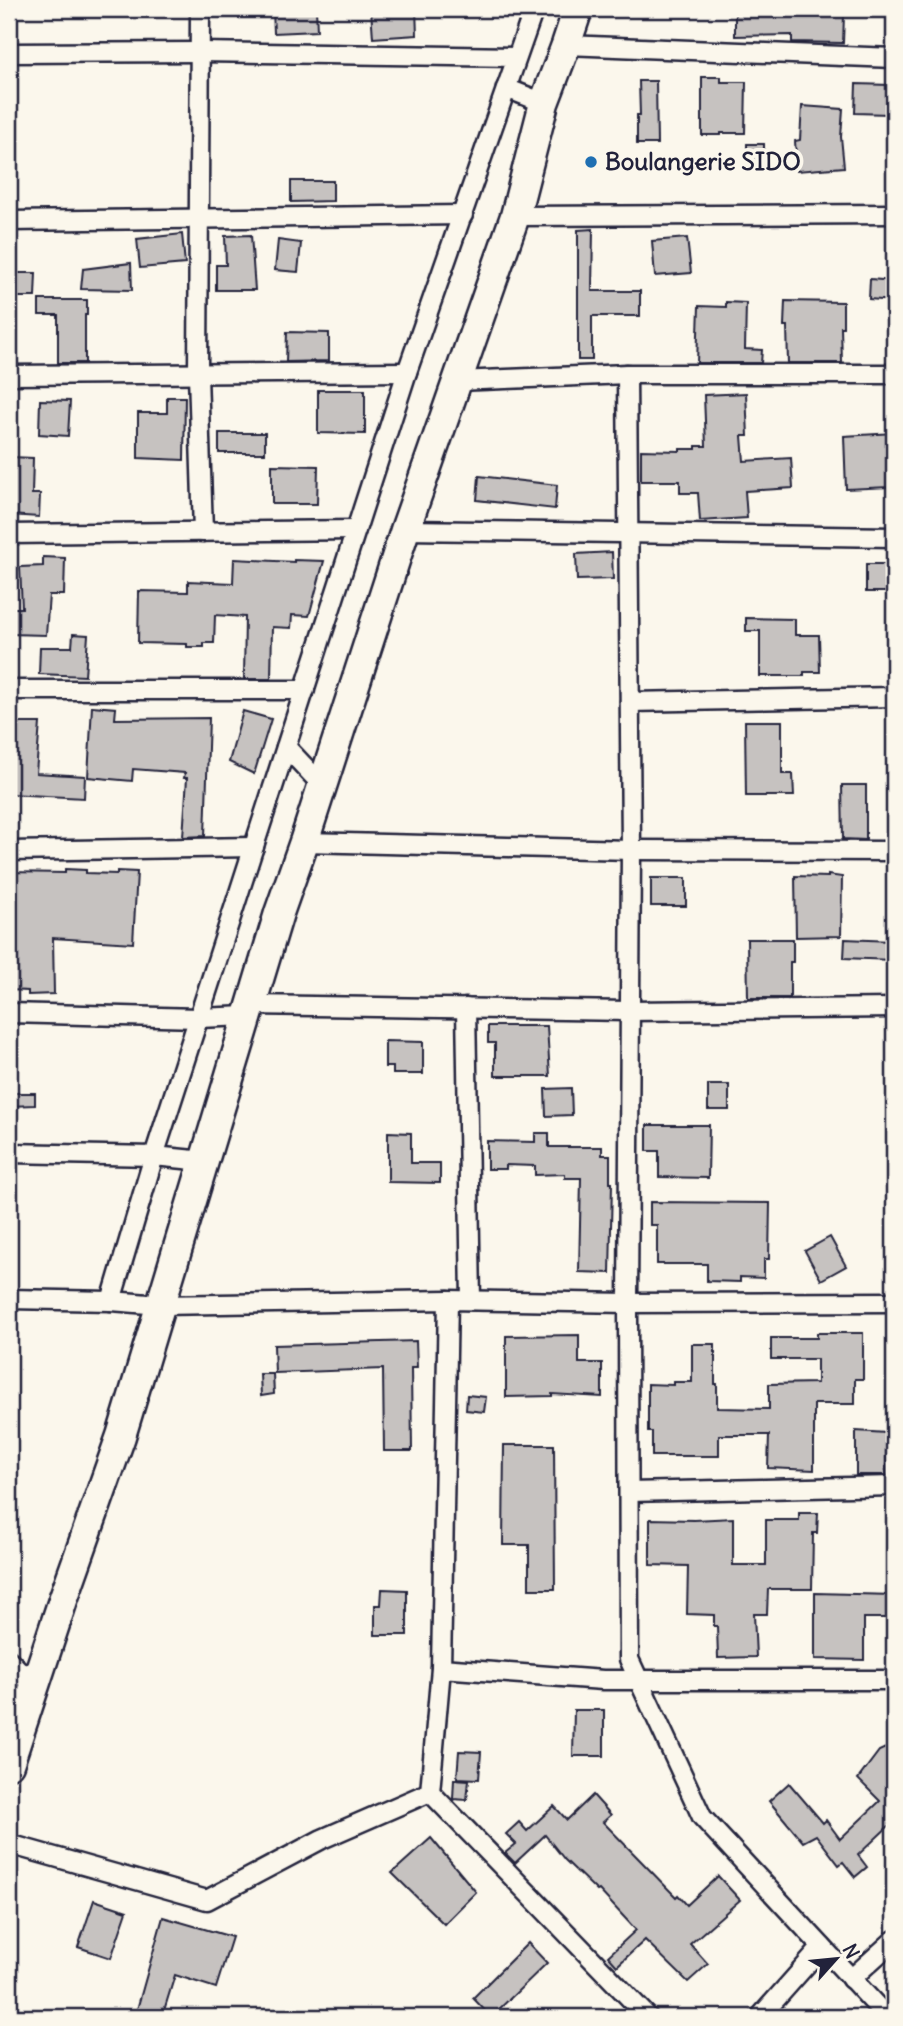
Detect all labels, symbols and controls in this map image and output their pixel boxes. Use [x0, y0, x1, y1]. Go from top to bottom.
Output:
place label: Boulangerie SIDO [605, 146, 801, 176]
marker: Boulangerie SIDO [583, 154, 599, 170]
north arrow [802, 1924, 872, 1994]
text: N [837, 1940, 865, 1963]

